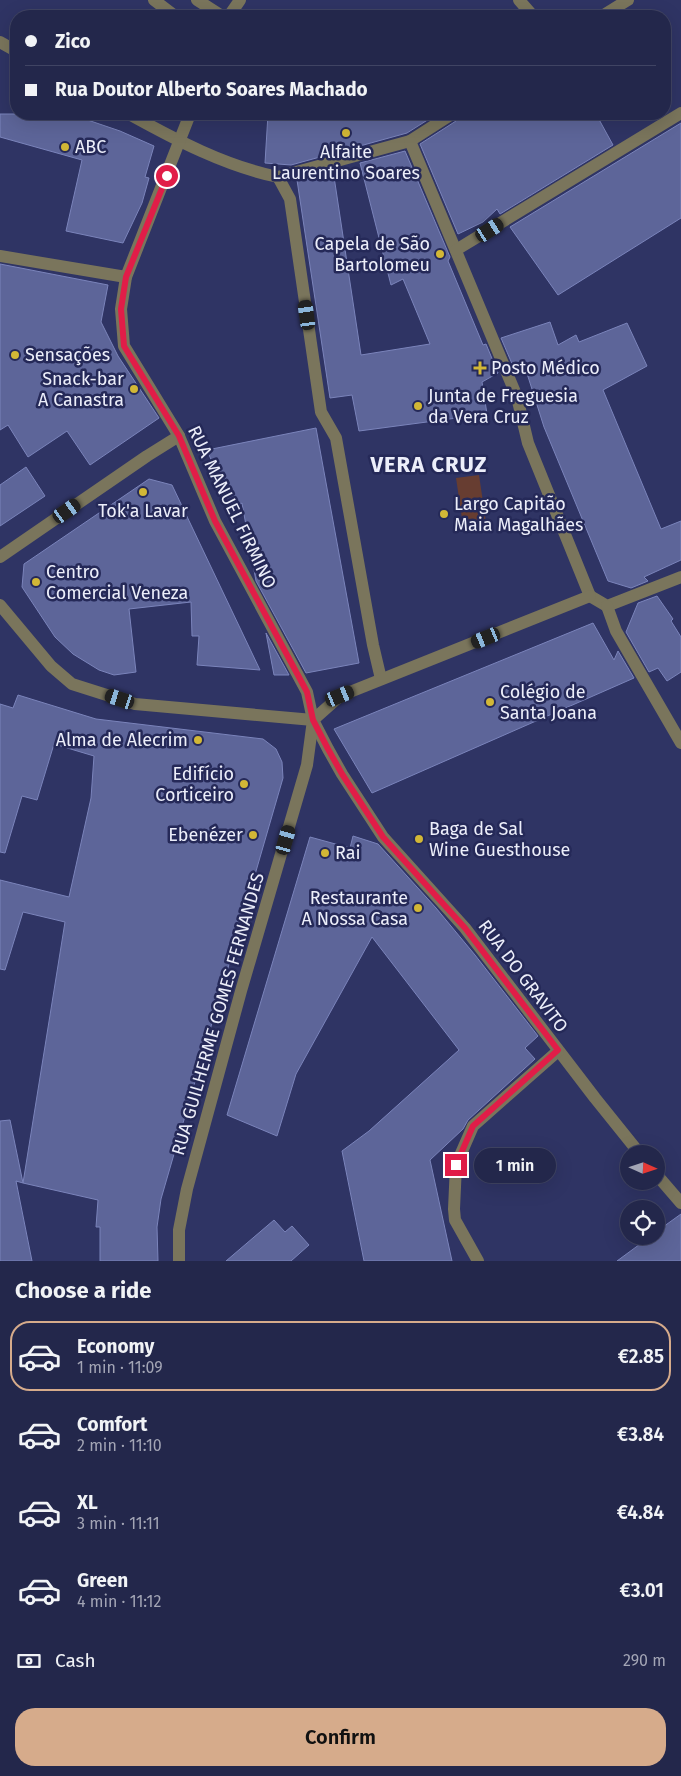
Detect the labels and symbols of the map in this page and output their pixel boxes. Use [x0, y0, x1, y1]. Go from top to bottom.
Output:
marker: Alfaite Laurentino Soares [340, 127, 352, 139]
place label: ABC [75, 136, 106, 158]
marker: ABC [59, 141, 71, 153]
place label: Alfaite Laurentino Soares [272, 141, 420, 184]
route start [156, 165, 178, 187]
car [473, 216, 506, 244]
place label: Capela de São Bartolomeu [315, 233, 430, 276]
marker: Capela de São Bartolomeu [434, 248, 446, 260]
car [297, 299, 316, 331]
place label: Sensações [25, 344, 110, 366]
marker: Sensações [9, 349, 21, 361]
place label: Posto Médico [491, 357, 600, 379]
marker: Posto Médico [473, 361, 487, 375]
place label: Snack-bar A Canastra [38, 368, 124, 411]
marker: Snack-bar A Canastra [128, 383, 140, 395]
place label: Junta de Freguesia da Vera Cruz [428, 385, 578, 428]
marker: Junta de Freguesia da Vera Cruz [412, 400, 424, 412]
street label: RUA MANUEL FIRMINO [183, 422, 281, 592]
district label: VERA CRUZ [370, 451, 487, 478]
marker: Tok'a Lavar [137, 486, 149, 498]
place label: Largo Capitão Maia Magalhães [454, 493, 584, 536]
car [50, 496, 83, 526]
place label: Tok'a Lavar [98, 500, 188, 522]
marker: Largo Capitão Maia Magalhães [438, 508, 450, 520]
place label: Centro Comercial Veneza [46, 561, 188, 604]
marker: Centro Comercial Veneza [30, 576, 42, 588]
car [469, 625, 502, 651]
place label: Colégio de Santa Joana [500, 681, 597, 724]
car [323, 683, 356, 709]
car [103, 687, 136, 711]
marker: Colégio de Santa Joana [484, 696, 496, 708]
place label: Alma de Alecrim [56, 729, 188, 751]
marker: Alma de Alecrim [192, 734, 204, 746]
place label: Edifício Corticeiro [155, 763, 234, 806]
marker: Edifício Corticeiro [238, 778, 250, 790]
place label: Baga de Sal Wine Guesthouse [429, 818, 570, 861]
place label: Ebenézer [168, 824, 243, 846]
car [274, 824, 297, 856]
marker: Ebenézer [247, 829, 259, 841]
marker: Baga de Sal Wine Guesthouse [413, 833, 425, 845]
place label: Rai [335, 842, 361, 864]
marker: Rai [319, 847, 331, 859]
street label: RUA GUILHERME GOMES FERNANDES [167, 870, 269, 1158]
place label: Restaurante A Nossa Casa [302, 887, 408, 930]
marker: Restaurante A Nossa Casa [412, 902, 424, 914]
street label: RUA DO GRAVITO [474, 915, 572, 1037]
north arrow [620, 1145, 665, 1190]
callout: 1 min [474, 1148, 556, 1182]
route end [445, 1154, 467, 1176]

